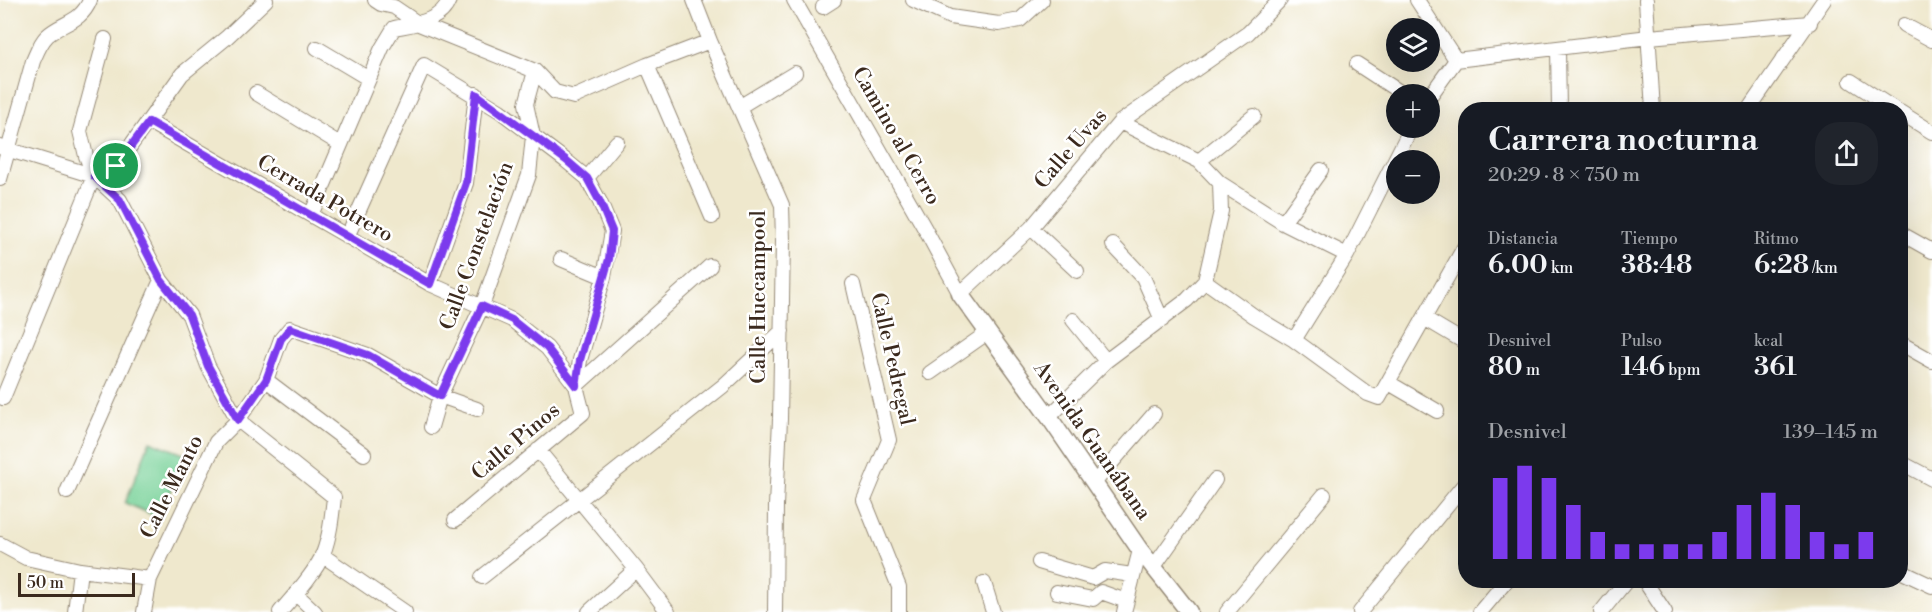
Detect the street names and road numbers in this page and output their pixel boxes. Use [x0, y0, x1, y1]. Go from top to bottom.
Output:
street label: Camino al Cerro [846, 62, 946, 210]
street label: Calle Uvas [1029, 103, 1113, 195]
street label: Cerrada Potrero [252, 149, 398, 249]
street label: Calle Constelación [434, 158, 520, 334]
street label: Calle Huecampool [746, 210, 772, 384]
street label: Calle Pedregal [864, 290, 920, 428]
street label: Avenida Guanábana [1027, 356, 1157, 526]
street label: Calle Pinos [467, 398, 565, 486]
street label: Calle Manto [135, 431, 209, 543]

